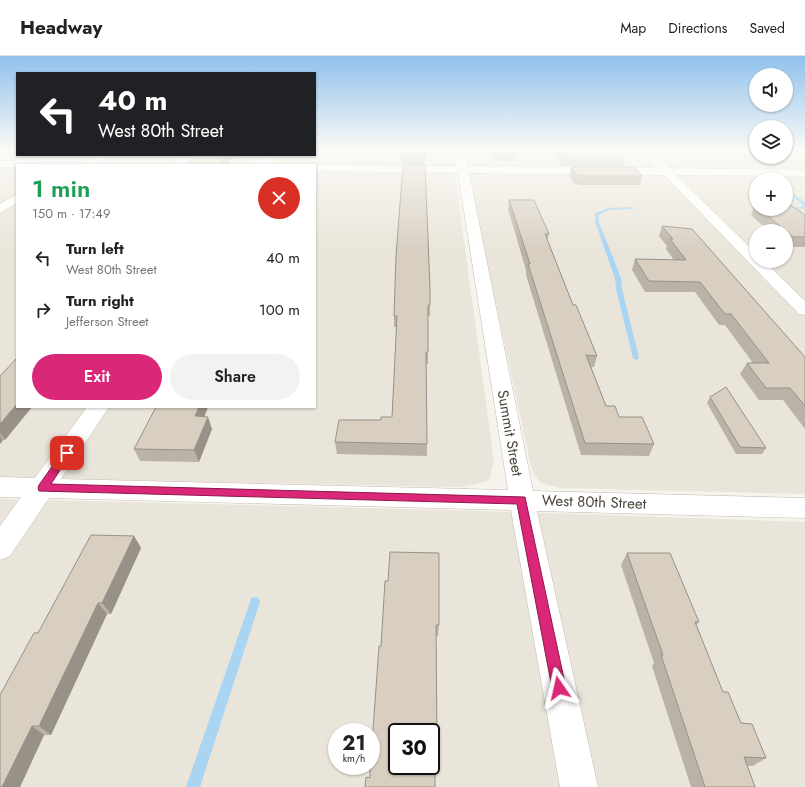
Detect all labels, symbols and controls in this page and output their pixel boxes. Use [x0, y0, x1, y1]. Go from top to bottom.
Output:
text: Headway [20, 14, 102, 41]
text: Map [620, 18, 646, 38]
text: Directions [668, 18, 728, 38]
text: Saved [750, 18, 785, 38]
map controls [749, 68, 793, 268]
button: sound [749, 68, 793, 112]
text: 40 m [98, 80, 167, 121]
icon: left [32, 88, 84, 140]
text: West 80th Street [98, 118, 223, 144]
button: layers [749, 120, 793, 164]
text: 1 min [32, 171, 90, 206]
button: + [749, 172, 793, 216]
button: close [258, 177, 300, 219]
text: 150 m · 17:49 [32, 204, 110, 223]
button: − [749, 224, 793, 268]
text: Turn left [66, 238, 124, 260]
icon: left [32, 247, 54, 269]
text: 40 m [266, 247, 300, 269]
text: West 80th Street [66, 260, 157, 279]
text: Turn right [66, 290, 134, 312]
icon: right [32, 299, 54, 321]
text: 100 m [259, 299, 300, 321]
text: Jefferson Street [66, 312, 149, 331]
button: Exit [32, 354, 162, 400]
button: Share [170, 354, 300, 400]
street label: Summit Street [492, 388, 528, 478]
pin [50, 436, 84, 470]
icon: arrive [56, 442, 78, 464]
street label: West 80th Street [541, 489, 647, 515]
position arrow [538, 667, 580, 709]
speed limit sign: 30 [388, 723, 440, 775]
text: 21 [342, 729, 366, 758]
text: km/h [343, 751, 365, 766]

